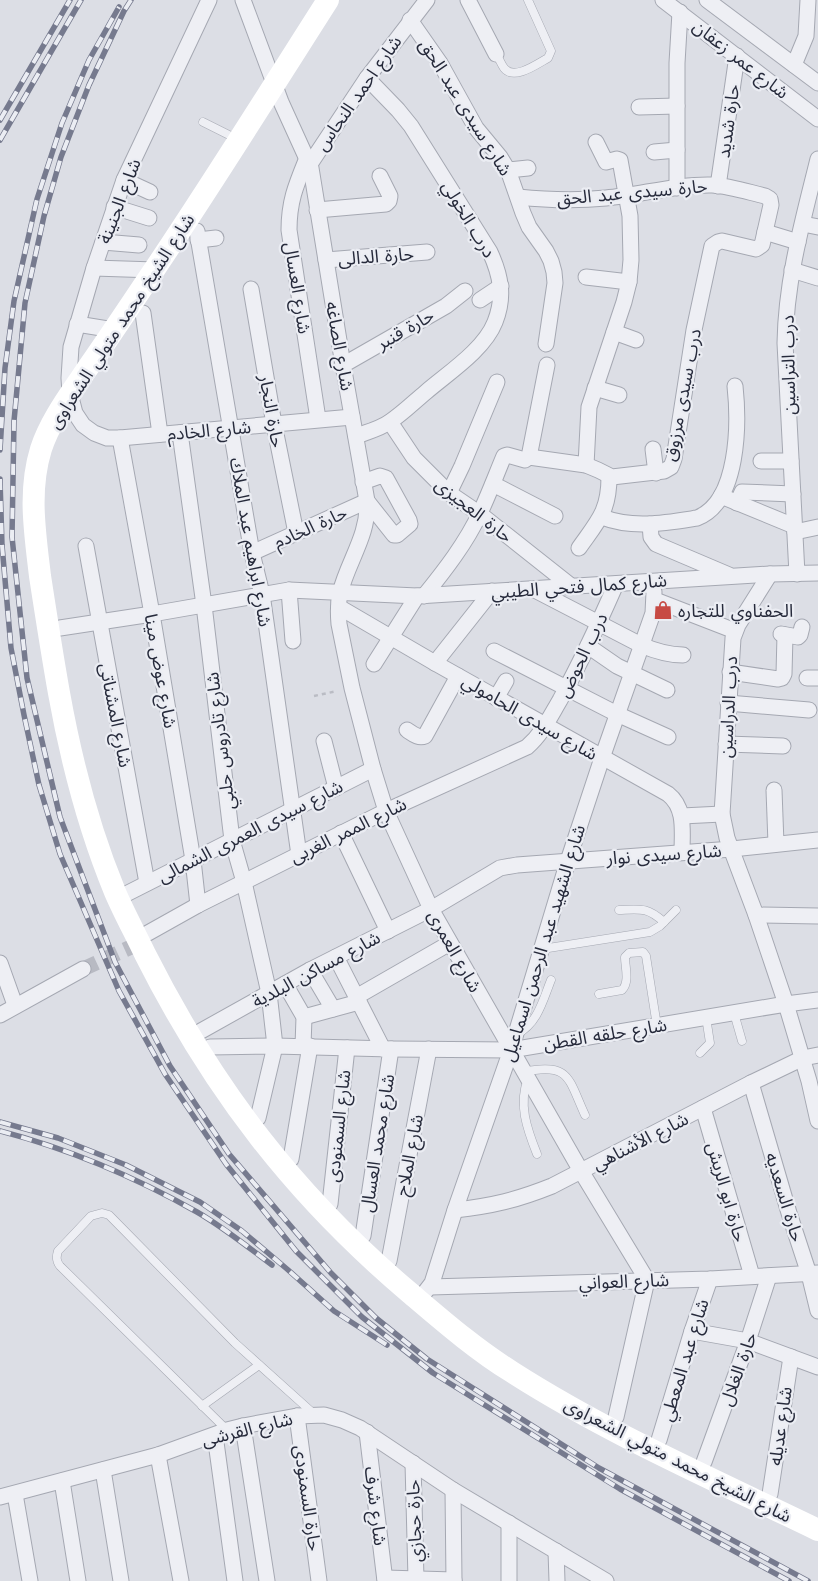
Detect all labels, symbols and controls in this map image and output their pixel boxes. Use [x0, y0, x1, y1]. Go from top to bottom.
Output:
street label: شارع عمر زعفان [687, 15, 793, 106]
street label: شارع احمد النحاس [310, 31, 409, 157]
street label: شارع سيدى عبد الحق [412, 35, 517, 181]
street label: حارة شديد [712, 83, 745, 159]
street label: شارع الجنينة [93, 155, 149, 248]
street label: حارة سيدى عبد الحق [556, 175, 708, 210]
street label: درب الخولي [435, 177, 500, 263]
street label: شارع الشيخ محمد متولي الشعراوى [44, 210, 202, 435]
street label: شارع العسال [276, 241, 316, 336]
street label: حارة الدالى [337, 243, 415, 270]
street label: شارع الصاغه [318, 300, 358, 393]
street label: حارة قنبر [372, 304, 438, 355]
street label: درب التراسين [777, 315, 800, 415]
street label: درب سيدى مرزوق [659, 327, 706, 463]
street label: حارة النجار [254, 372, 289, 449]
street label: شارع الخادم [166, 416, 252, 448]
street label: شارع ابراهيم عبد الملاك [222, 456, 276, 629]
street label: حارة العجيزى [430, 473, 517, 548]
street label: حارة الخادم [270, 502, 352, 556]
street label: شارع كمال فتحي الطيبي [490, 569, 668, 607]
shop icon: الحفناوي للتجاره [652, 599, 674, 621]
place label: الحفناوي للتجاره [678, 600, 793, 624]
street label: درب الحوض [552, 609, 612, 701]
street label: شارع عوض مينا [137, 612, 181, 731]
street label: درب الدراسين [715, 655, 742, 759]
street label: شارع المشناتى [92, 661, 136, 770]
street label: شارع سيدى الحامولي [457, 670, 601, 768]
street label: شارع تادروس حلبي [201, 671, 243, 811]
street label: شارع سيدى العمرى الشمالى [154, 775, 348, 890]
street label: شارع الممر الغربى [286, 793, 412, 871]
street label: شارع الشهيد عبد الرحمن اسماعيل [497, 822, 593, 1065]
street label: شارع سيدى نوار [605, 839, 723, 873]
street label: شارع العمرى [420, 906, 486, 998]
street label: شارع مساكن البلدية [248, 926, 386, 1015]
street label: شارع حلقه القطن [542, 1014, 669, 1058]
street label: شارع السمنودى [322, 1069, 358, 1184]
street label: شارع محمد العسال [356, 1072, 402, 1214]
street label: شارع الأشناهي [588, 1108, 693, 1178]
street label: شارع الملاح [391, 1112, 431, 1198]
street label: حارة ابو الريش [702, 1140, 751, 1245]
street label: حارة السعديه [760, 1150, 809, 1245]
street label: شارع العواني [578, 1269, 670, 1297]
street label: شارع عبد المعطي [655, 1296, 716, 1425]
street label: حارة الغلال [715, 1329, 762, 1409]
street label: شارع عديله [764, 1385, 800, 1467]
street label: شارع الشيخ محمد متولي الشعراوى [559, 1393, 795, 1530]
street label: شارع القرشى [199, 1408, 296, 1454]
street label: حارة السمنودى [289, 1444, 326, 1552]
street label: شارع شرف [357, 1465, 391, 1547]
street label: حارة حجازي [402, 1479, 429, 1563]

